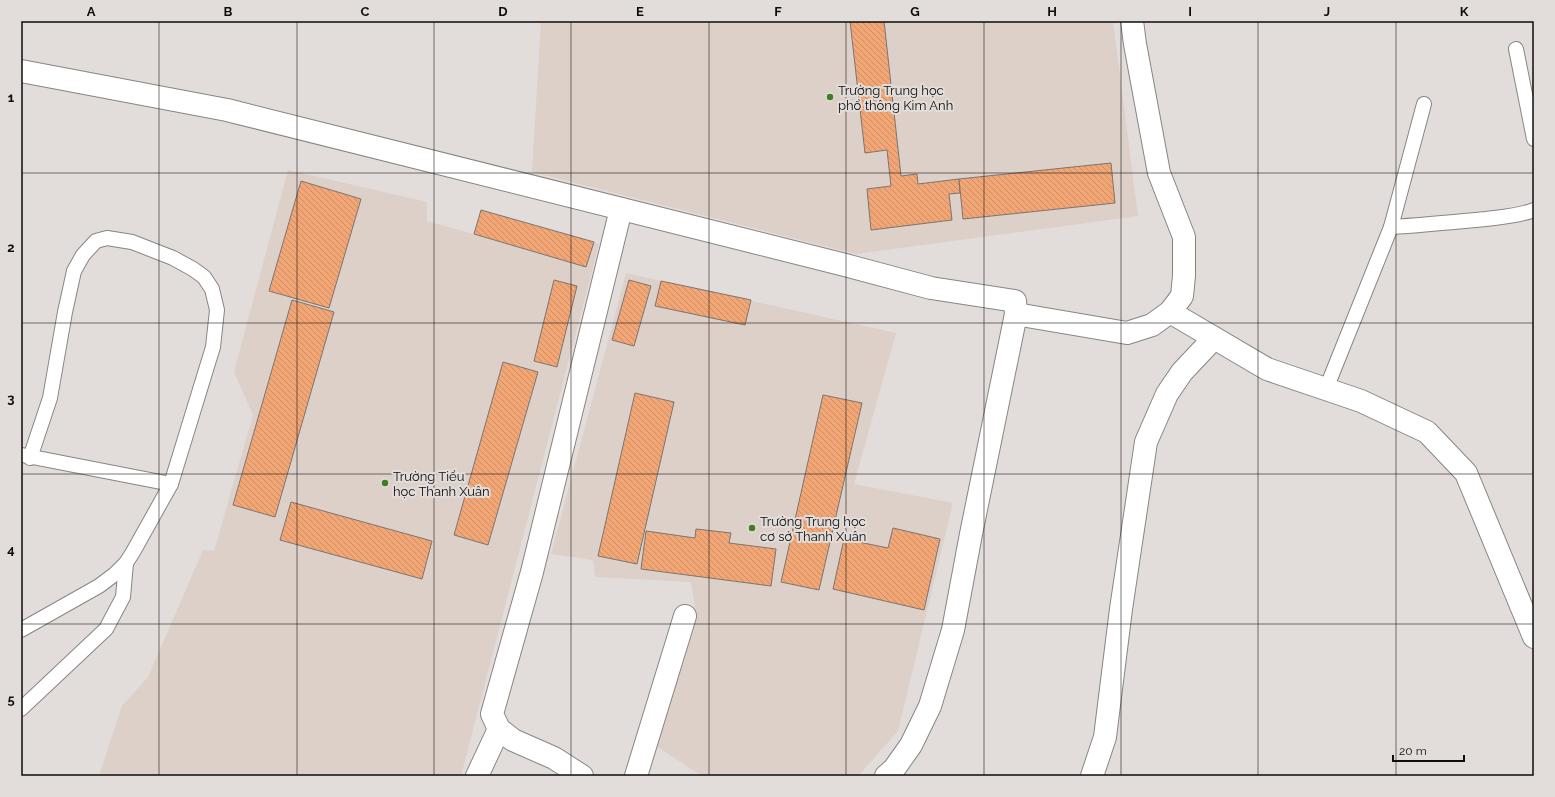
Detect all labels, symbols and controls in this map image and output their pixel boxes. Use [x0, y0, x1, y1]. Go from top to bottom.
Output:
text: A [87, 4, 96, 19]
text: B [224, 4, 233, 19]
text: C [361, 4, 370, 19]
text: D [498, 4, 508, 19]
text: E [636, 4, 644, 19]
text: F [774, 4, 782, 19]
text: G [910, 4, 920, 19]
text: H [1047, 4, 1057, 19]
text: I [1188, 4, 1192, 19]
text: J [1324, 4, 1330, 19]
text: K [1460, 4, 1469, 19]
place label: Trường Trung học phổ thông Kim Anh [838, 83, 953, 113]
text: 1 [8, 90, 15, 105]
marker: Trường Trung học phổ thông Kim Anh [825, 92, 835, 102]
text: 2 [7, 240, 15, 255]
text: 3 [7, 391, 15, 406]
place label: Trường Tiểu học Thanh Xuân [393, 469, 490, 499]
marker: Trường Tiểu học Thanh Xuân [380, 478, 390, 488]
place label: Trường Trung học cơ sở Thanh Xuân [760, 514, 866, 544]
marker: Trường Trung học cơ sở Thanh Xuân [747, 523, 757, 533]
text: 4 [7, 542, 15, 557]
text: 5 [7, 692, 15, 707]
scale bar [1393, 737, 1464, 763]
text: 20 m [1399, 744, 1427, 758]

